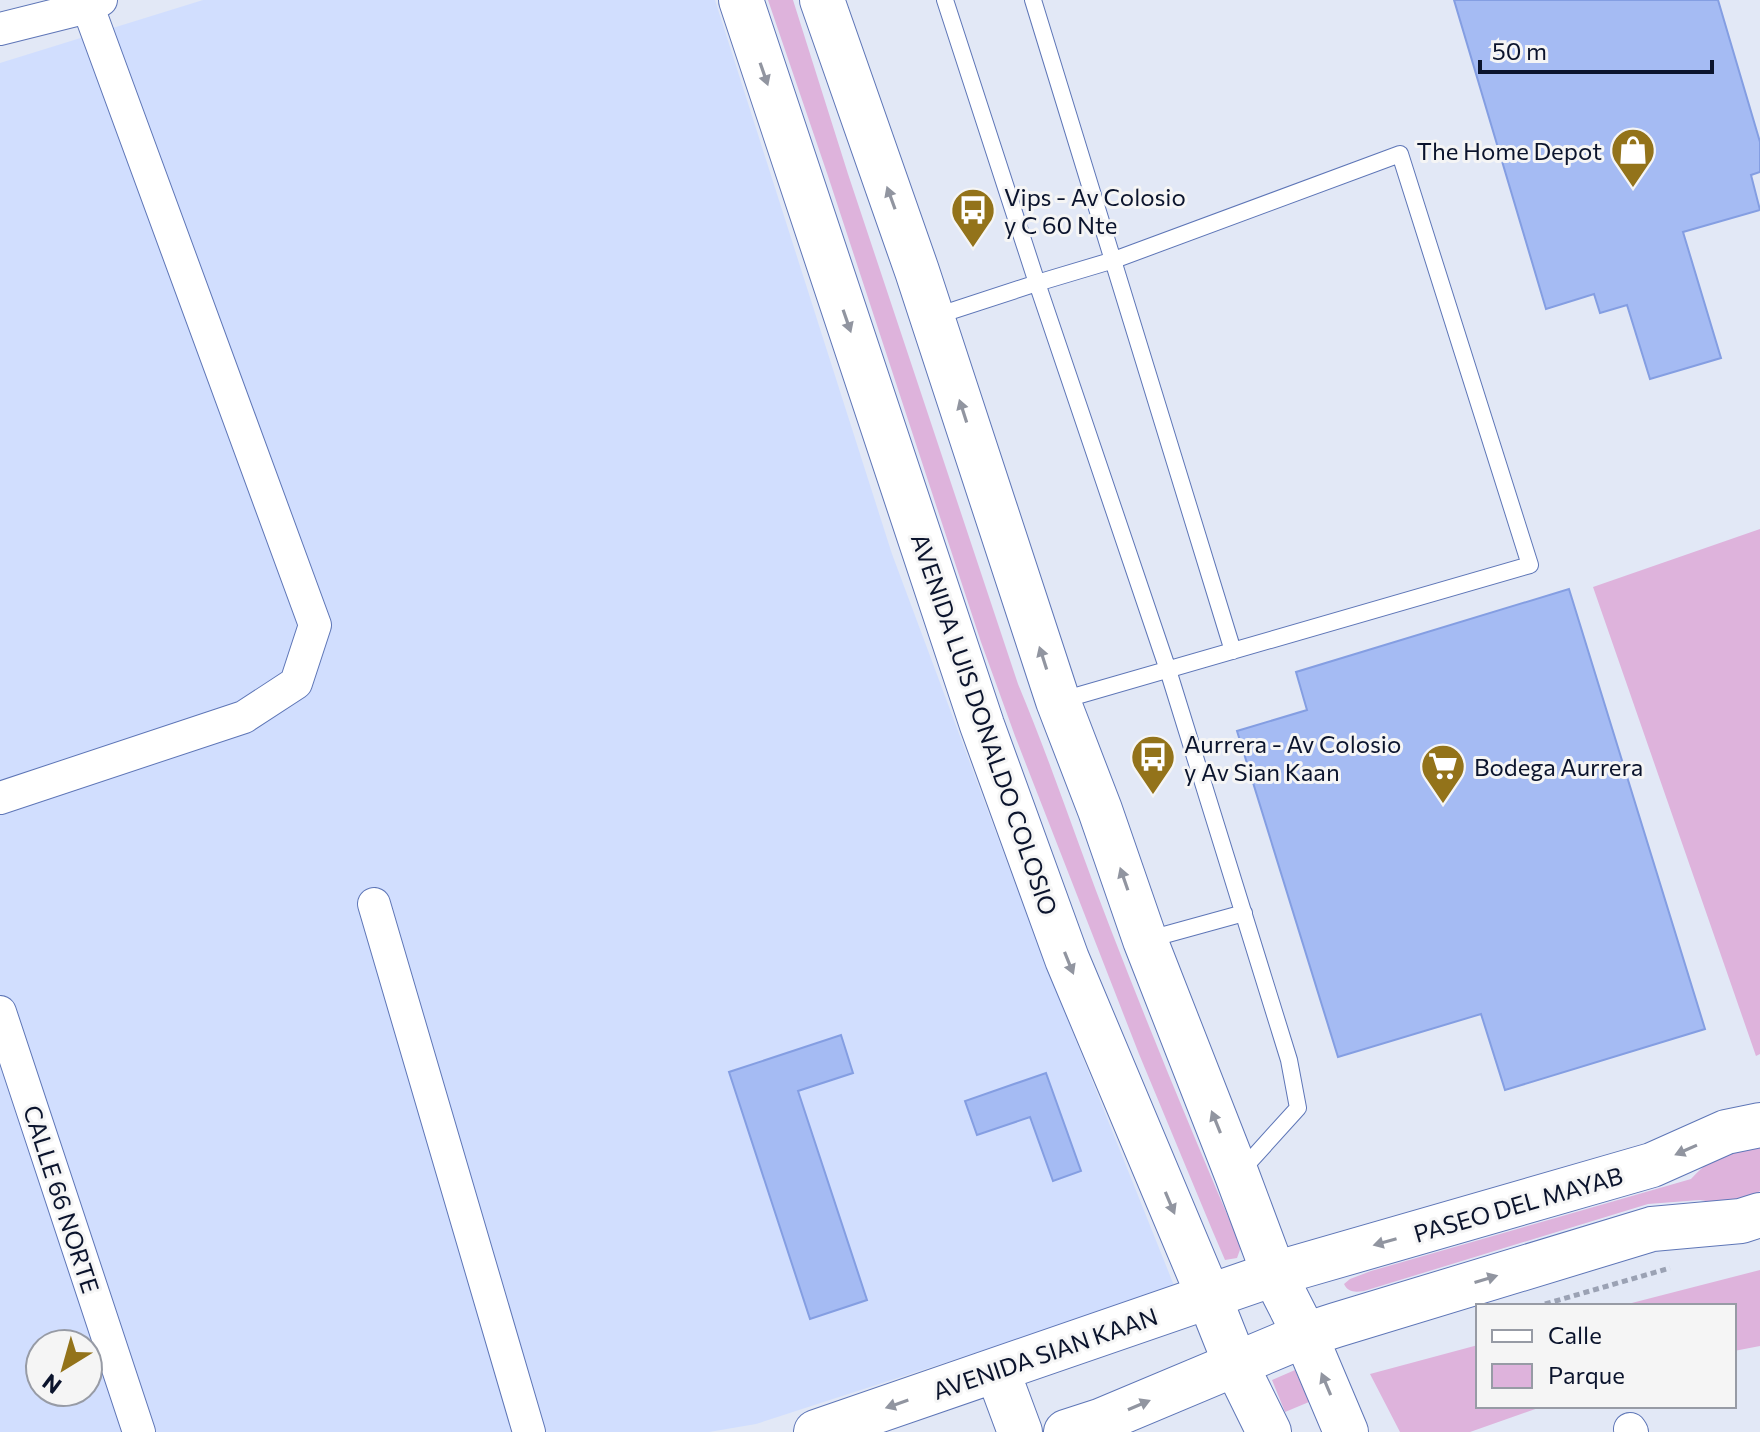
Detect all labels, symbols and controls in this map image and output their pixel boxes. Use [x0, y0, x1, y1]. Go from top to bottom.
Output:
scale bar [1480, 24, 1712, 74]
text: 50 m [1492, 36, 1547, 65]
one-way arrow [759, 63, 771, 87]
shop icon: The Home Depot [1609, 126, 1657, 189]
place label: The Home Depot [1417, 136, 1602, 165]
place label: Vips - Av Colosio y C 60 Nte [1004, 182, 1186, 239]
one-way arrow [884, 185, 897, 209]
bus stop icon: Vips - Av Colosio y C 60 Nte [949, 186, 997, 249]
one-way arrow [842, 309, 854, 333]
one-way arrow [956, 399, 968, 423]
street label: AVENIDA LUIS DONALDO COLOSIO [906, 529, 1064, 919]
one-way arrow [1037, 646, 1049, 670]
place label: Aurrera - Av Colosio y Av Sian Kaan [1184, 729, 1401, 786]
bus stop icon: Aurrera - Av Colosio y Av Sian Kaan [1129, 733, 1177, 796]
supermarket icon: Bodega Aurrera [1419, 742, 1467, 805]
place label: Bodega Aurrera [1474, 752, 1643, 781]
one-way arrow [1117, 867, 1129, 891]
one-way arrow [1063, 951, 1076, 975]
street label: CALLE 66 NORTE [18, 1101, 106, 1297]
one-way arrow [1210, 1110, 1223, 1134]
one-way arrow [1675, 1143, 1698, 1157]
street label: PASEO DEL MAYAB [1410, 1160, 1626, 1248]
one-way arrow [1163, 1191, 1176, 1215]
one-way arrow [1372, 1237, 1397, 1249]
one-way arrow [1475, 1272, 1499, 1285]
street label: AVENIDA SIAN KAAN [929, 1301, 1161, 1405]
legend [1476, 1304, 1736, 1408]
text: Calle [1548, 1320, 1602, 1349]
north arrow [24, 1328, 104, 1408]
text: Parque [1548, 1360, 1625, 1389]
text: N [37, 1369, 66, 1400]
one-way arrow [1319, 1372, 1332, 1395]
one-way arrow [1127, 1398, 1151, 1411]
one-way arrow [885, 1399, 909, 1411]

